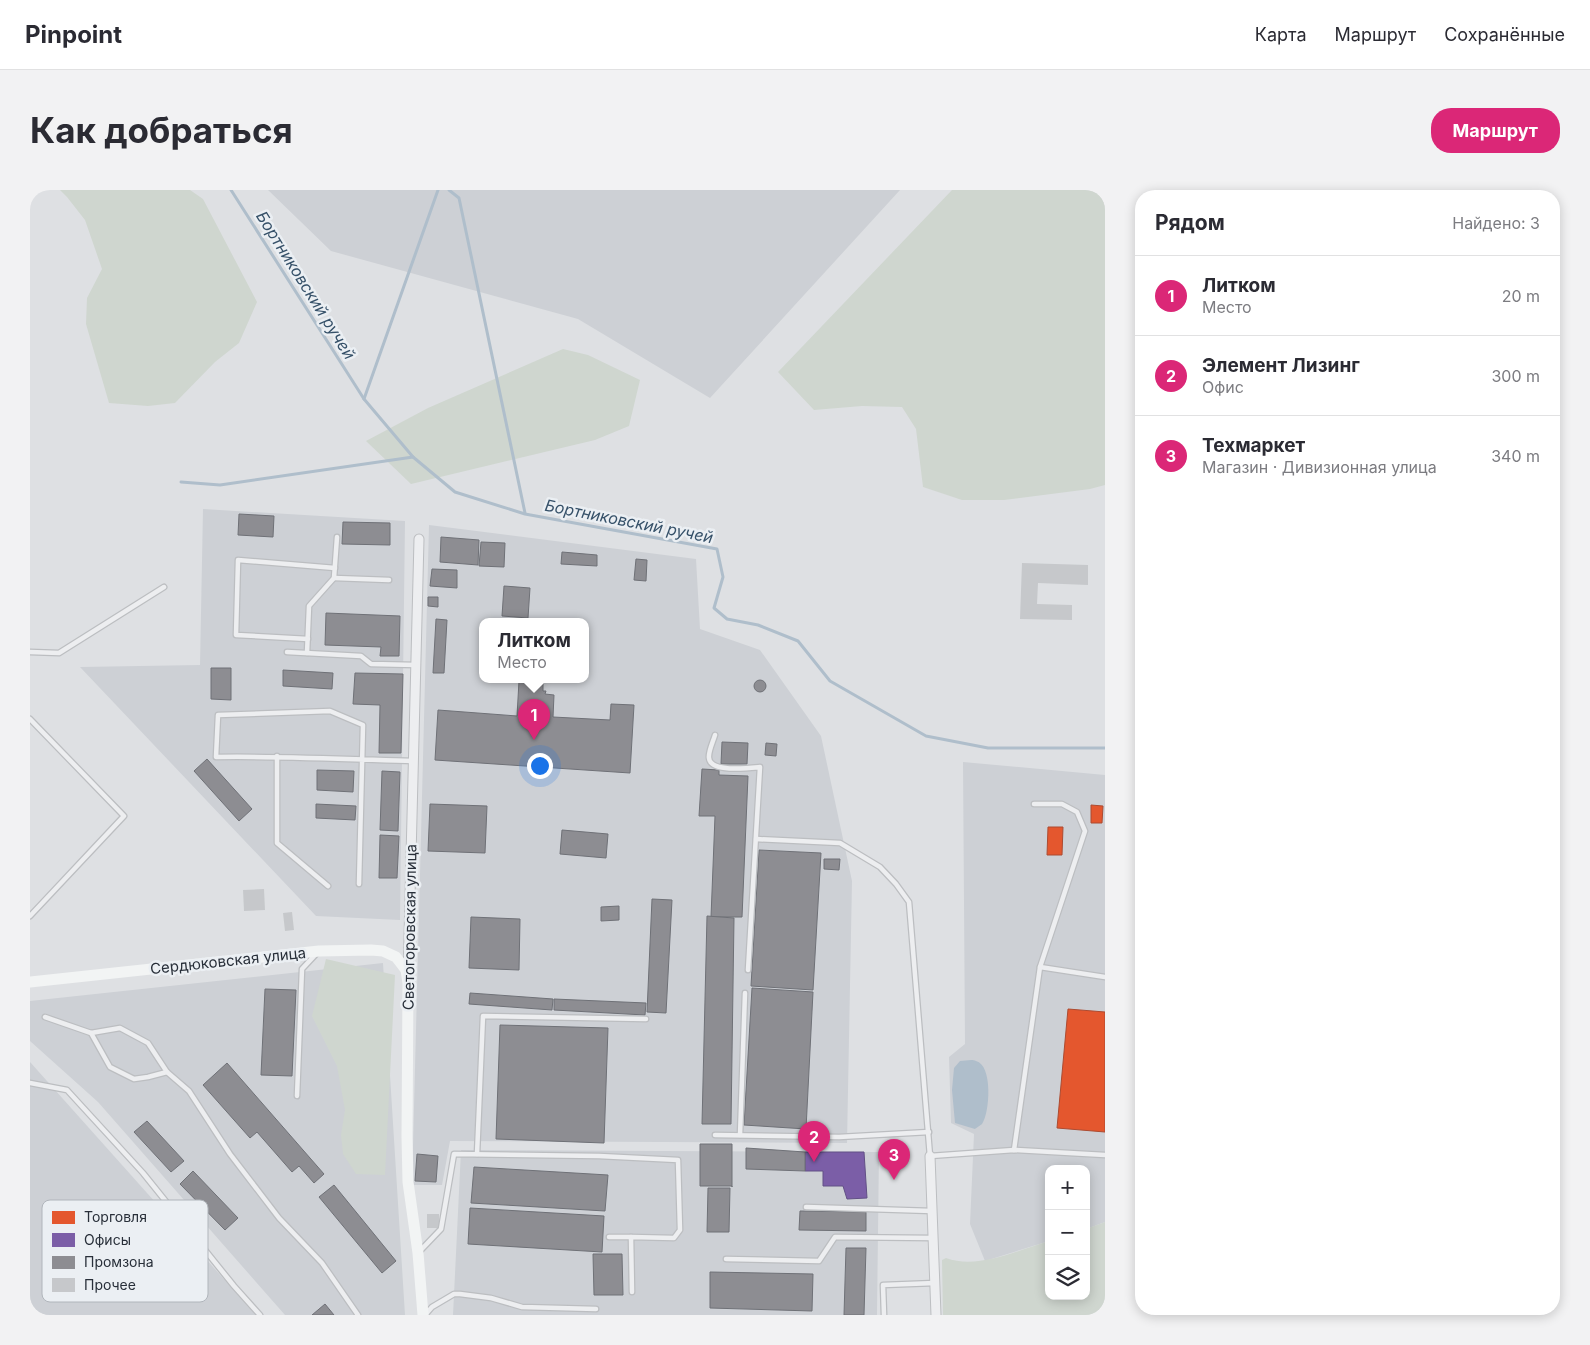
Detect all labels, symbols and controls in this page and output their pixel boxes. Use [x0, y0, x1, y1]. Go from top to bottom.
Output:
text: Pinpoint [25, 20, 122, 49]
text: Карта [1255, 24, 1307, 45]
text: Маршрут [1335, 24, 1416, 45]
text: Сохранённые [1444, 24, 1565, 45]
button: Маршрут [1431, 108, 1560, 153]
text: Как добраться [30, 109, 293, 151]
water label: Бортниковский ручей [252, 207, 360, 363]
text: Рядом [1155, 210, 1225, 235]
text: Найдено: 3 [1452, 213, 1540, 233]
text: Литком [1202, 274, 1276, 297]
text: 1 [1168, 286, 1174, 306]
text: 20 m [1502, 286, 1540, 306]
text: Место [1202, 297, 1252, 317]
text: Элемент Лизинг [1202, 354, 1360, 377]
text: 2 [1166, 366, 1176, 386]
text: 300 m [1491, 366, 1540, 386]
text: Офис [1202, 377, 1244, 397]
text: Техмаркет [1202, 434, 1305, 457]
text: 3 [1166, 446, 1176, 466]
text: 340 m [1491, 446, 1540, 466]
text: Магазин · Дивизионная улица [1202, 457, 1437, 477]
water label: Бортниковский ручей [543, 495, 715, 547]
popup [479, 618, 589, 683]
text: Литком [497, 629, 571, 652]
text: Место [497, 652, 547, 672]
pin: 1 [518, 699, 550, 740]
your location [527, 753, 553, 779]
street label: Светогоровская улица [399, 844, 420, 1010]
street label: Сердюковская улица [149, 943, 307, 978]
pin: 2 [798, 1121, 830, 1162]
pin: 3 [878, 1139, 910, 1180]
map controls [1045, 1165, 1090, 1300]
button: + [1045, 1165, 1090, 1210]
legend [42, 1200, 208, 1302]
text: Торговля [84, 1208, 147, 1225]
button: − [1045, 1210, 1090, 1255]
text: Офисы [84, 1231, 131, 1248]
text: Промзона [84, 1253, 154, 1270]
button: layers [1045, 1255, 1090, 1300]
text: Прочее [84, 1276, 136, 1293]

